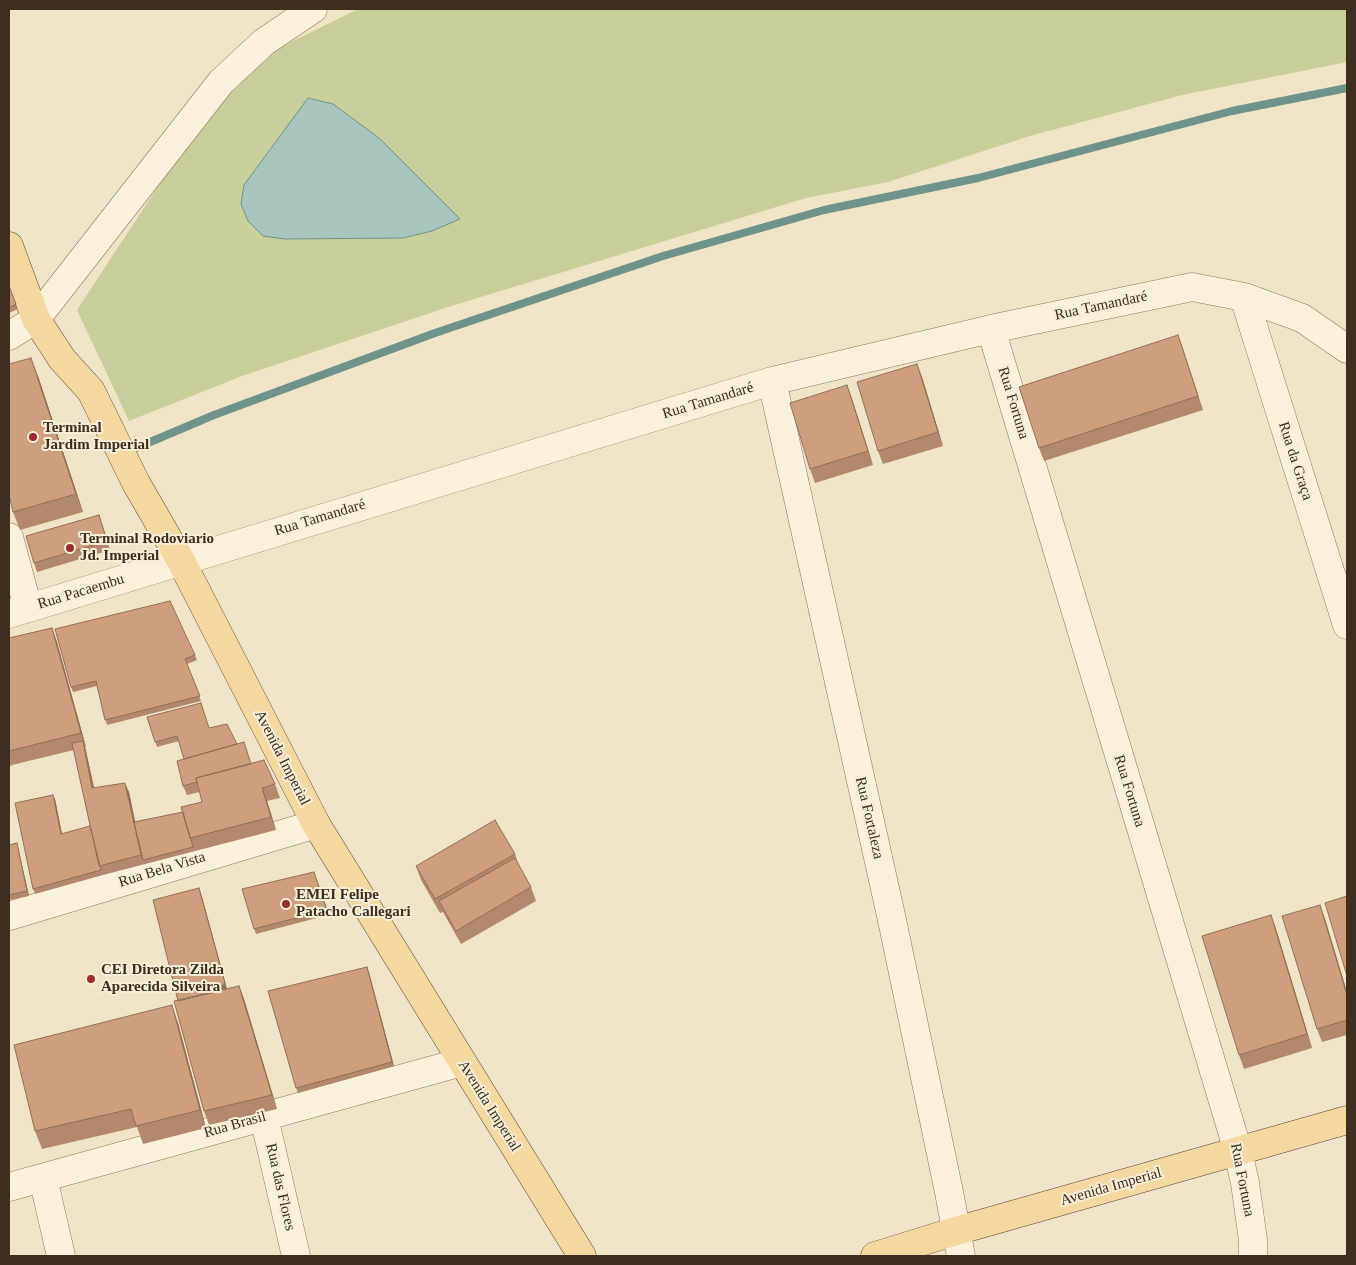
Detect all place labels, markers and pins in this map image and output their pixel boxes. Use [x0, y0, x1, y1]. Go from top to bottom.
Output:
place label: Terminal Jardim Imperial [43, 419, 149, 454]
marker: Terminal Jardim Imperial [27, 431, 39, 443]
place label: Terminal Rodoviario Jd. Imperial [80, 530, 214, 565]
marker: Terminal Rodoviario Jd. Imperial [64, 542, 76, 554]
place label: EMEI Felipe Patacho Callegari [296, 886, 411, 921]
marker: EMEI Felipe Patacho Callegari [280, 898, 292, 910]
place label: CEI Diretora Zilda Aparecida Silveira [101, 961, 224, 996]
marker: CEI Diretora Zilda Aparecida Silveira [85, 973, 97, 985]

